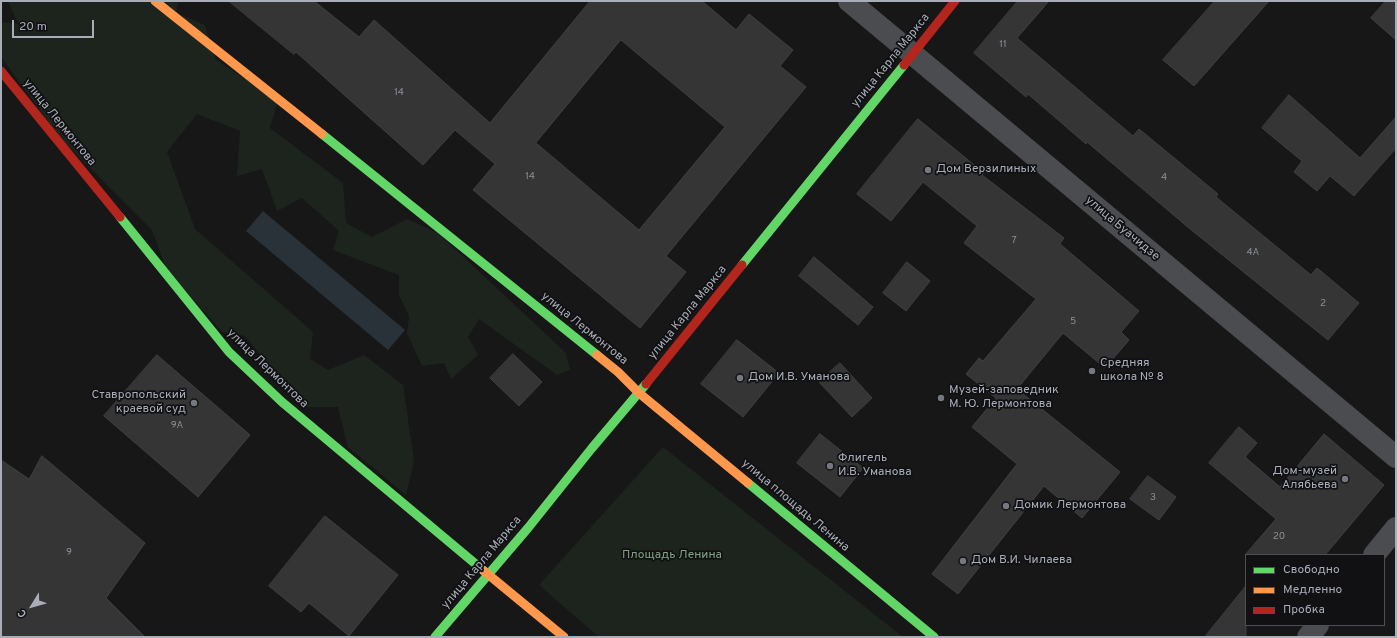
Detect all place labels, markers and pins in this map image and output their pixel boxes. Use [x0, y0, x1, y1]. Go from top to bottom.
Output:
place label: Дом Верзилиных [936, 163, 1036, 177]
marker: Дом Верзилиных [923, 165, 933, 175]
place label: Средняя школа № 8 [1100, 357, 1164, 385]
marker: Средняя школа № 8 [1087, 366, 1097, 376]
place label: Дом И.В. Уманова [748, 371, 849, 385]
marker: Дом И.В. Уманова [735, 373, 745, 383]
place label: Музей-заповедник М. Ю. Лермонтова [949, 384, 1059, 412]
place label: Ставропольский краевой суд [92, 389, 186, 417]
marker: Музей-заповедник М. Ю. Лермонтова [936, 393, 946, 403]
marker: Ставропольский краевой суд [189, 398, 199, 408]
place label: Флигель И.В. Уманова [838, 452, 911, 480]
marker: Флигель И.В. Уманова [825, 461, 835, 471]
place label: Дом-музей Алябьева [1272, 465, 1337, 493]
marker: Дом-музей Алябьева [1340, 474, 1350, 484]
place label: Домик Лермонтова [1014, 499, 1126, 513]
marker: Домик Лермонтова [1001, 501, 1011, 511]
place label: Дом В.И. Чилаева [971, 554, 1072, 568]
marker: Дом В.И. Чилаева [958, 556, 968, 566]

